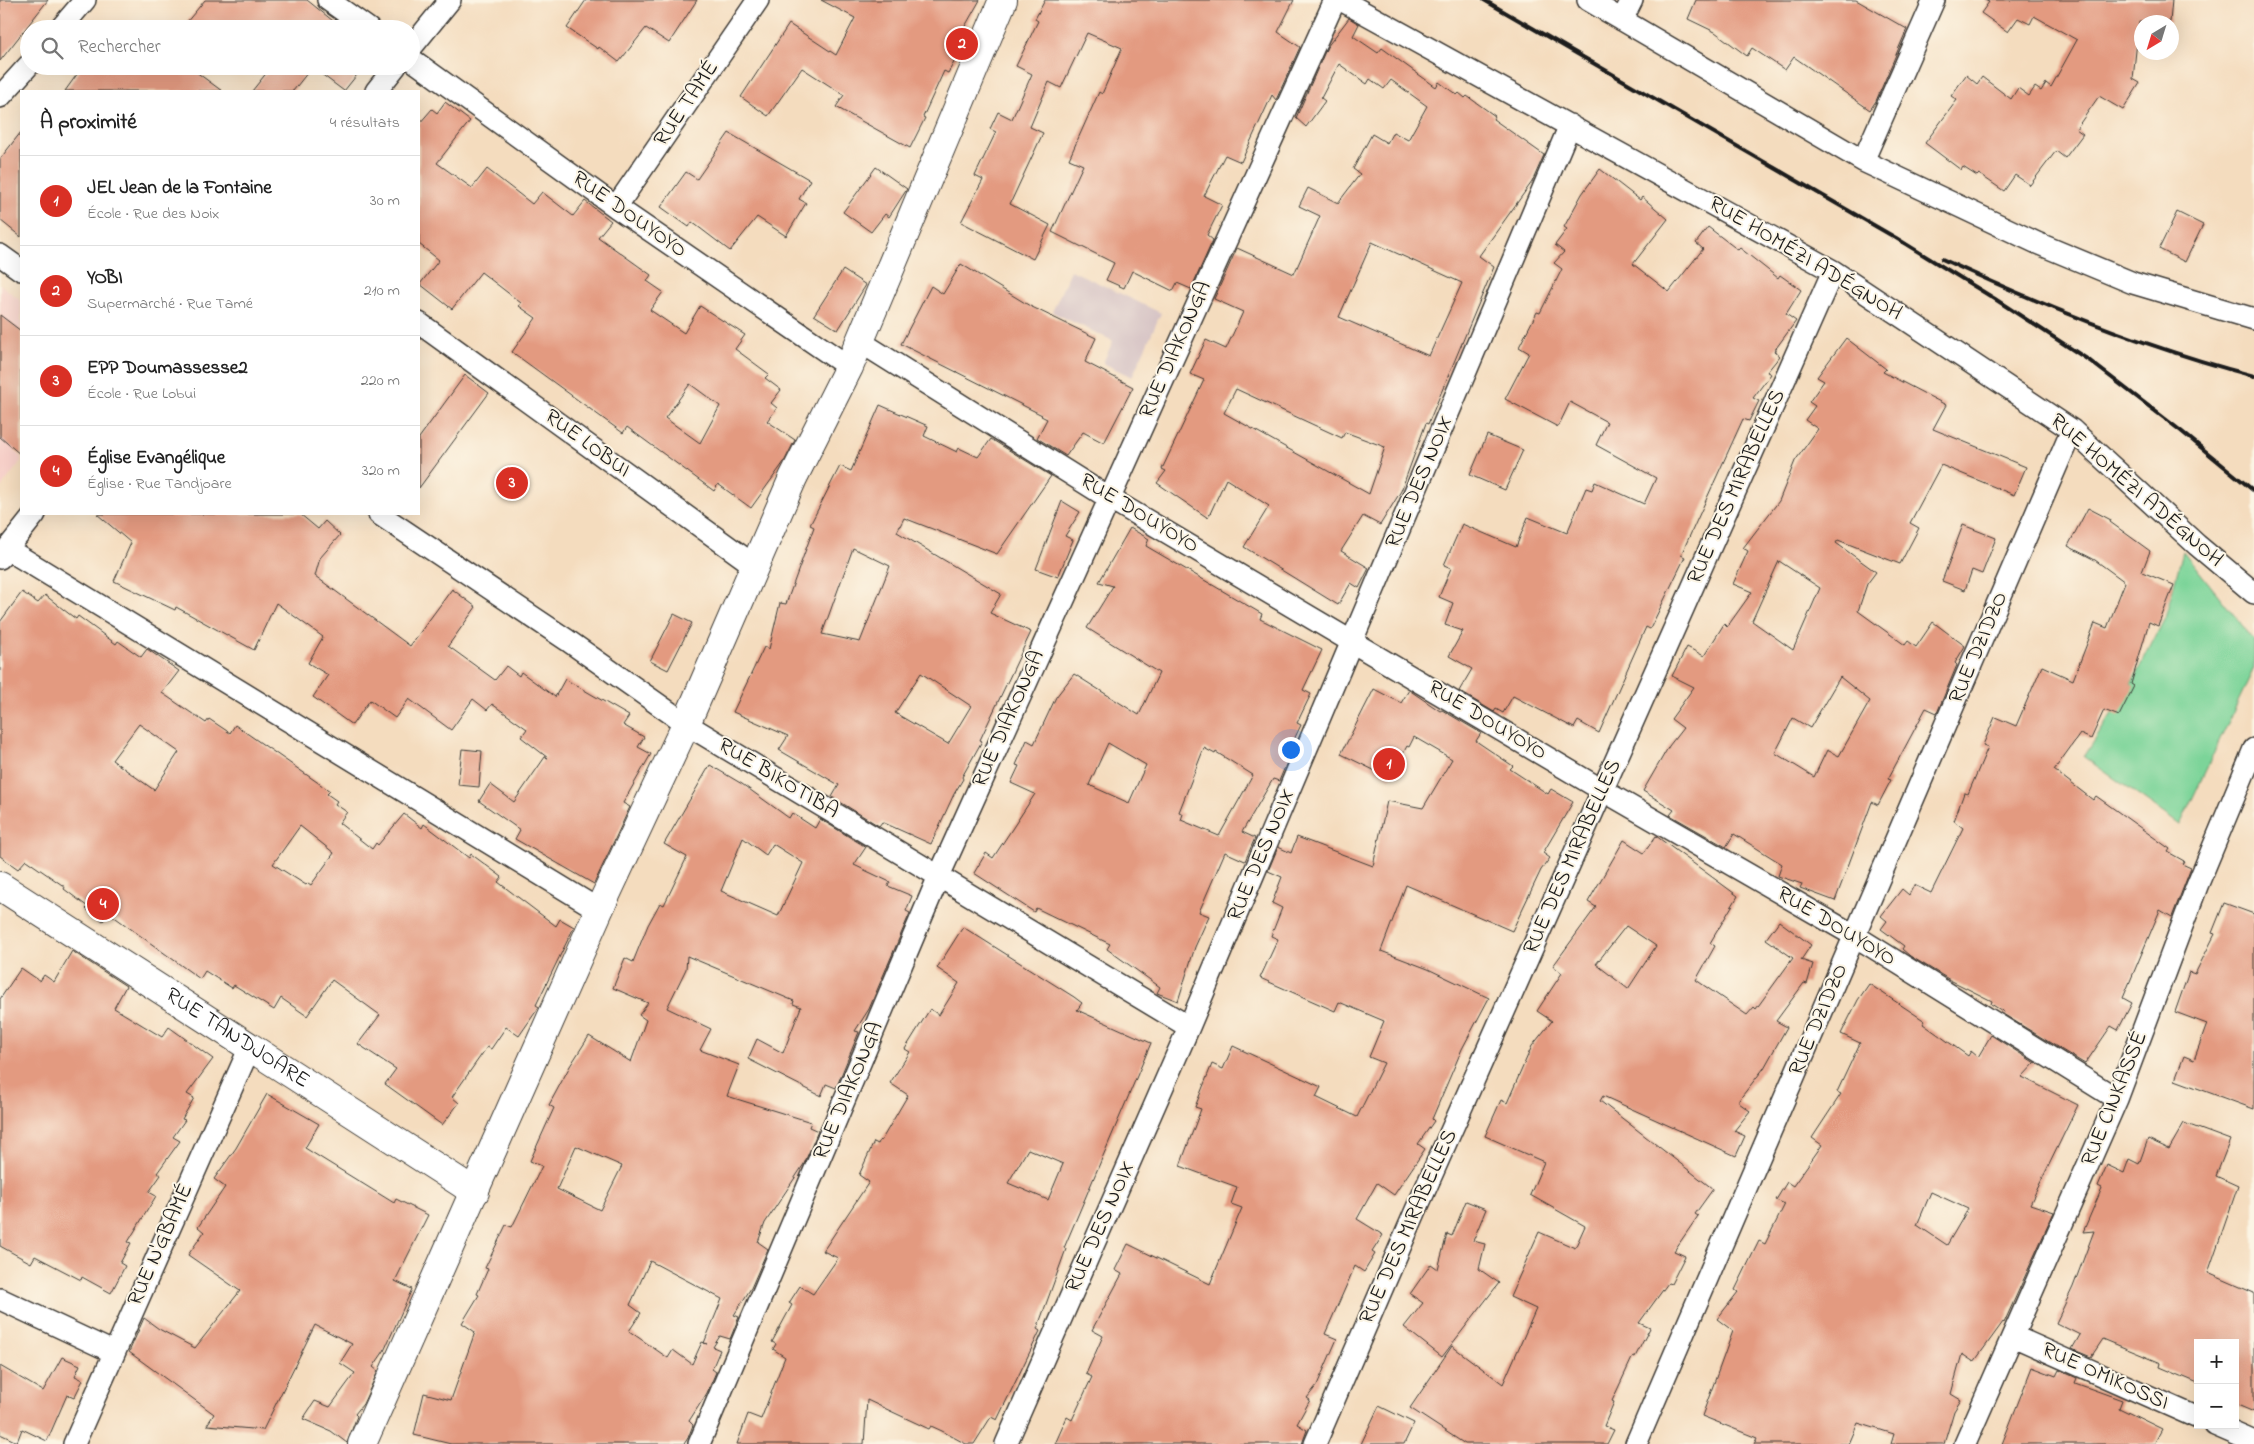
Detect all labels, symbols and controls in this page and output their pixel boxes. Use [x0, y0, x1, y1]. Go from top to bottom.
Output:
north arrow [2134, 15, 2179, 60]
search box [20, 20, 420, 75]
pin: 2 [946, 25, 978, 63]
icon: search [38, 34, 66, 62]
text: Rechercher [78, 34, 161, 61]
street label: RUE TAMÉ [646, 55, 728, 153]
text: À proximité [40, 108, 137, 138]
text: 4 résultats [330, 111, 400, 135]
street label: RUE DOUYOYO [565, 163, 693, 267]
text: JEL Jean de la Fontaine [87, 175, 272, 202]
street label: RUE HOMÉZI ADÉGNOH [1702, 188, 1908, 330]
text: 1 [53, 189, 59, 213]
text: 30 m [370, 189, 400, 213]
text: École · Rue des Noix [87, 202, 220, 226]
text: YOBI [87, 265, 123, 292]
street label: RUE DIAKONGA [1131, 276, 1221, 424]
text: 2 [52, 279, 60, 303]
text: 210 m [364, 279, 400, 303]
text: Supermarché · Rue Tamé [87, 292, 253, 316]
text: EPP Doumassesse2 [87, 355, 248, 382]
text: 3 [53, 369, 59, 393]
text: 220 m [361, 369, 400, 393]
text: École · Rue Lobui [87, 382, 196, 406]
street label: RUE DES MIRABELLES [1680, 385, 1794, 589]
street label: RUE LOBUI [537, 402, 637, 486]
street label: RUE HOMÉZI ADÉGNOH [2042, 406, 2230, 576]
street label: RUE DES NOIX [1378, 410, 1462, 553]
text: Église Evangélique [87, 445, 225, 472]
text: 4 [53, 459, 59, 483]
text: 320 m [362, 459, 400, 483]
pin: 3 [496, 464, 528, 502]
street label: RUE DOUYOYO [1073, 466, 1205, 562]
text: Église · Rue Tandjoare [87, 472, 232, 496]
street label: RUE DZIDZO [1941, 587, 2017, 709]
street label: RUE DIAKONGA [964, 645, 1054, 793]
street label: RUE DOUYOYO [1421, 673, 1553, 769]
street label: RUE BIKOTIBA [711, 730, 845, 828]
your location [1278, 737, 1304, 763]
pin: 1 [1373, 745, 1405, 783]
street label: RUE DES MIRABELLES [1516, 755, 1630, 959]
street label: RUE DES NOIX [1220, 783, 1304, 926]
street label: RUE DOUYOYO [1770, 879, 1902, 975]
pin: 4 [87, 885, 119, 923]
street label: RUE DZIDZO [1781, 959, 1857, 1081]
street label: RUE TANDJOARE [158, 980, 316, 1097]
street label: RUE DIAKONGA [806, 1017, 892, 1165]
street label: RUE CINKASSÉ [2073, 1027, 2157, 1171]
street label: RUE DES MIRABELLES [1352, 1125, 1466, 1329]
street label: RUE DES NOIX [1058, 1156, 1144, 1298]
street label: RUE N'GBAMÉ [120, 1179, 202, 1311]
street label: RUE OMIKOSSI [2036, 1335, 2174, 1419]
map controls [2194, 1339, 2239, 1429]
button: + [2194, 1339, 2239, 1384]
button: − [2194, 1384, 2239, 1429]

